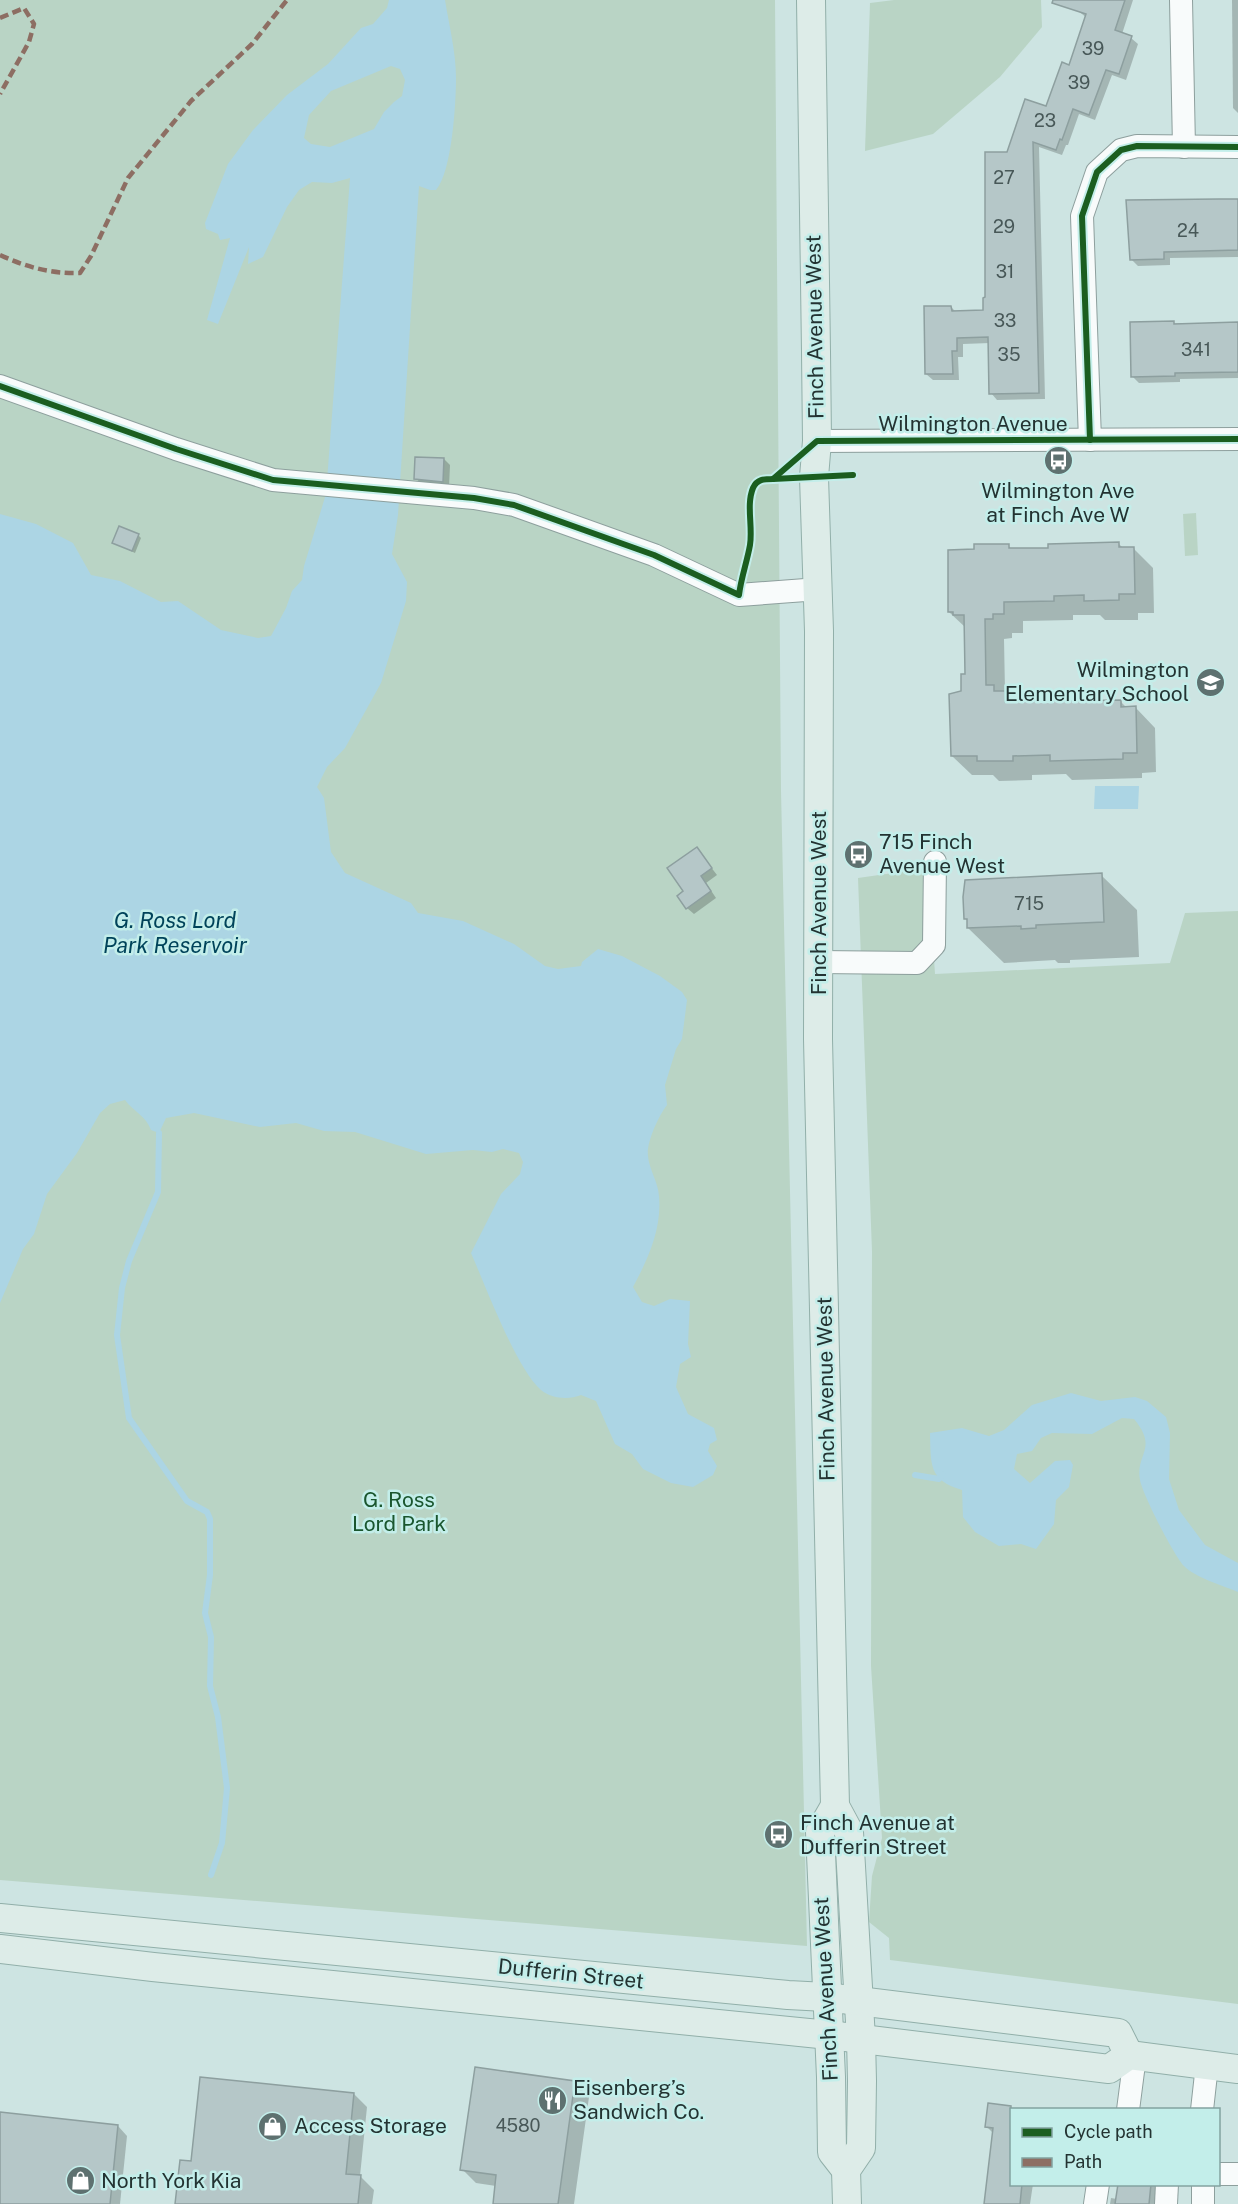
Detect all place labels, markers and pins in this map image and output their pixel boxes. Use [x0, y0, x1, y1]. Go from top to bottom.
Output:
bus stop icon: Wilmington Ave at Finch Ave W [1042, 444, 1074, 476]
place label: Wilmington Ave at Finch Ave W [981, 478, 1135, 527]
place label: Wilmington Elementary School [1005, 657, 1189, 706]
school or university icon: Wilmington Elementary School [1194, 666, 1226, 698]
place label: 715 Finch Avenue West [879, 829, 1005, 878]
bus stop icon: 715 Finch Avenue West [842, 838, 874, 870]
place label: Finch Avenue at Dufferin Street [800, 1810, 955, 1859]
bus stop icon: Finch Avenue at Dufferin Street [763, 1819, 795, 1851]
place label: Eisenberg’s Sandwich Co. [573, 2075, 704, 2124]
restaurant icon: Eisenberg’s Sandwich Co. [536, 2084, 568, 2116]
shop icon: Access Storage [257, 2110, 289, 2142]
place label: Access Storage [294, 2113, 447, 2138]
shop icon: North York Kia [64, 2165, 96, 2197]
place label: North York Kia [101, 2168, 241, 2193]

